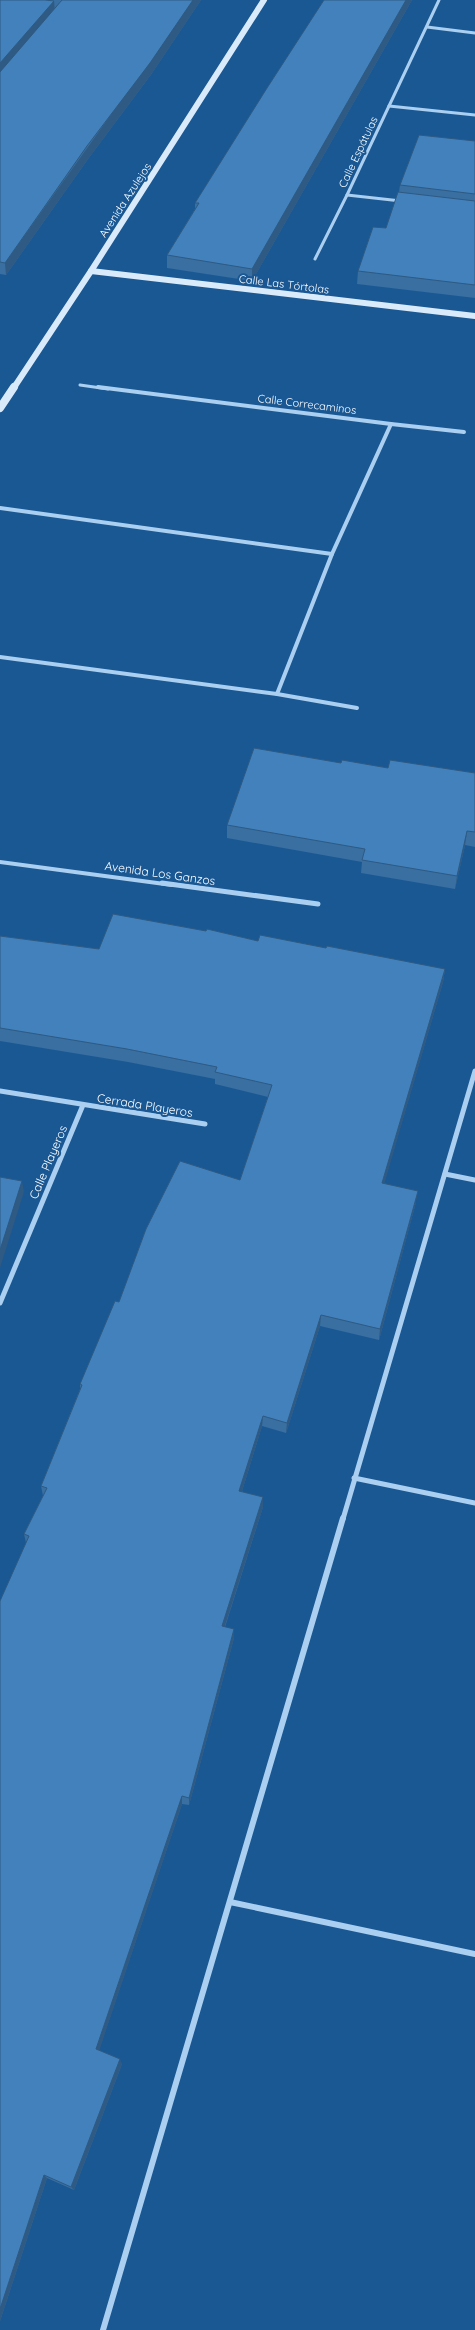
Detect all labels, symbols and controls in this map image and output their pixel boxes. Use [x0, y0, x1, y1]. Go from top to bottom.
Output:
street label: Calle Espátulas [335, 114, 381, 190]
street label: Avenida Azulejos [96, 160, 154, 240]
street label: Calle Las Tórtolas [238, 272, 330, 296]
street label: Calle Correcaminos [257, 391, 357, 417]
street label: Avenida Los Ganzos [104, 858, 217, 888]
street label: Cerrada Playeros [96, 1090, 194, 1120]
street label: Calle Playeros [26, 1123, 70, 1201]

